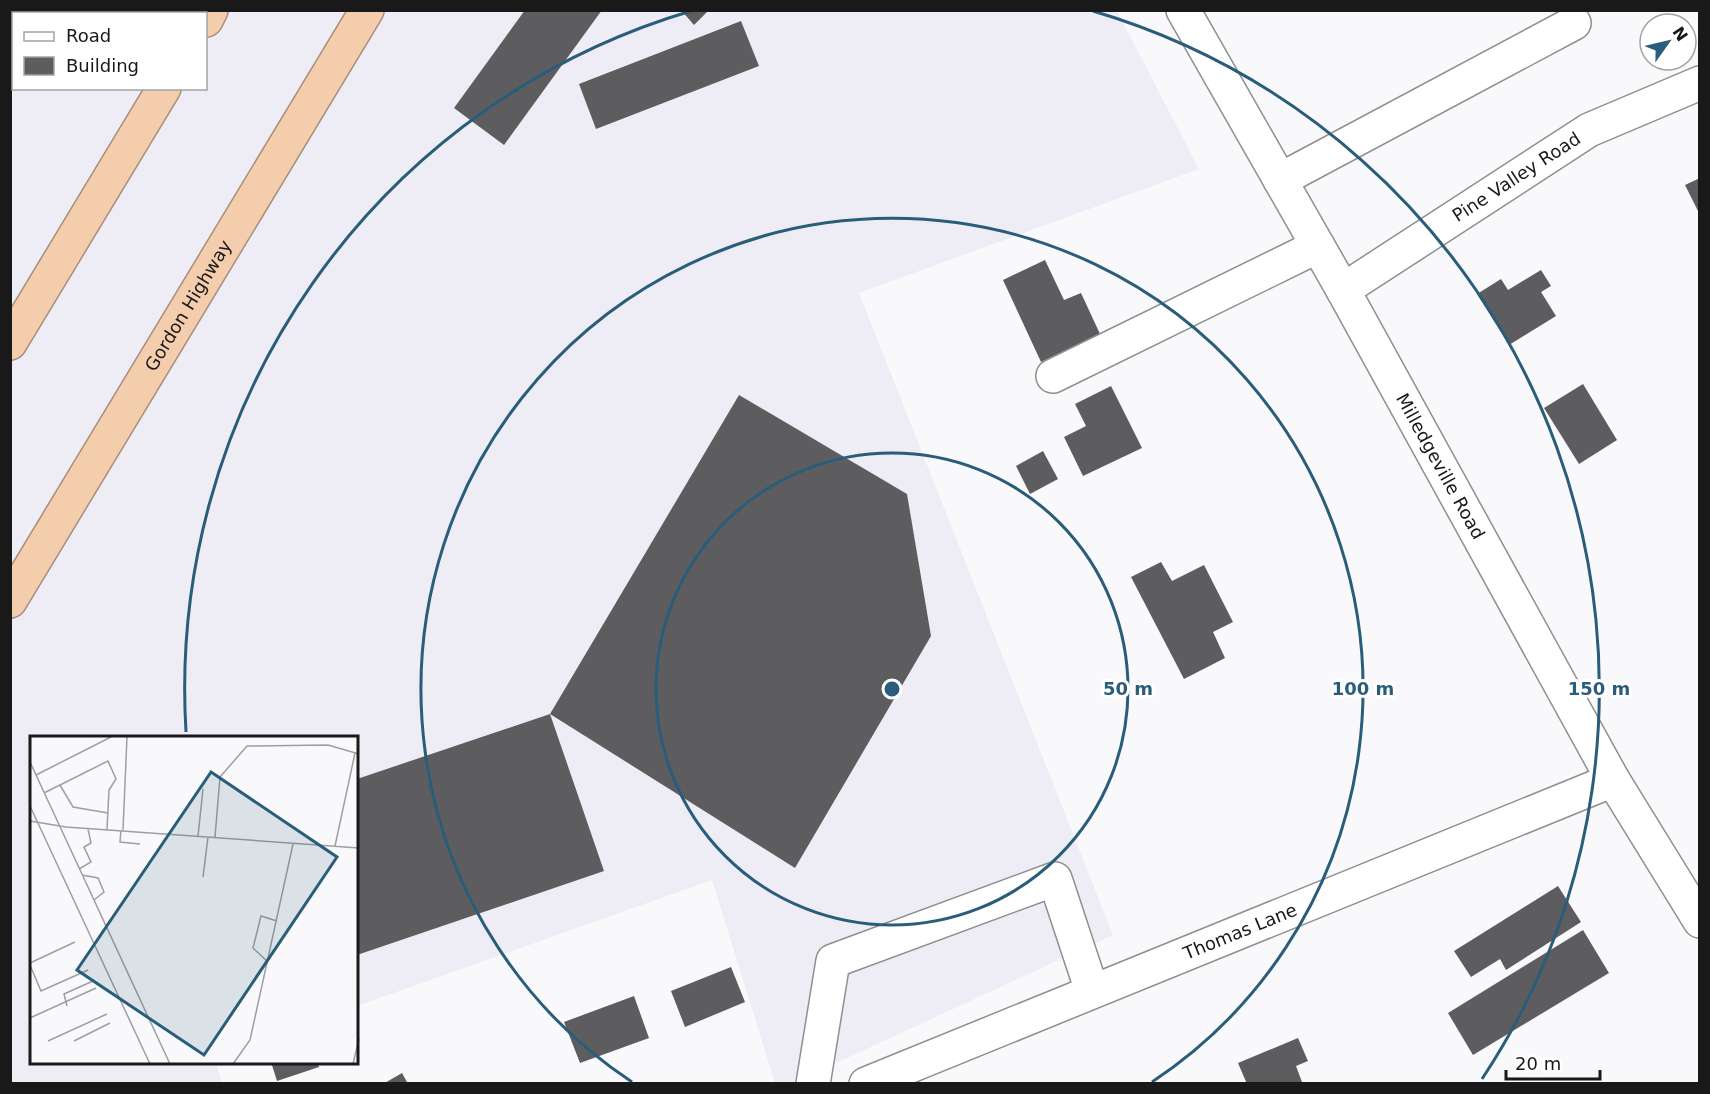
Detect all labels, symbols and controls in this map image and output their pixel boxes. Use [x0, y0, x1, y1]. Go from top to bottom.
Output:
legend [12, 12, 207, 90]
north arrow [1638, 12, 1698, 72]
text: N [1668, 23, 1692, 45]
text: Road [66, 25, 111, 46]
text: Building [66, 55, 139, 76]
street label: Pine Valley Road [1448, 127, 1584, 226]
street label: Gordon Highway [140, 236, 236, 375]
street label: Milledgeville Road [1392, 390, 1489, 543]
text: 50 m [1103, 678, 1153, 699]
text: 100 m [1332, 678, 1394, 699]
text: 150 m [1568, 678, 1630, 699]
centre of rings [882, 679, 902, 699]
inset map [30, 736, 358, 1064]
street label: Thomas Lane [1179, 899, 1300, 964]
scale bar [1506, 1043, 1600, 1081]
text: 20 m [1515, 1053, 1561, 1074]

